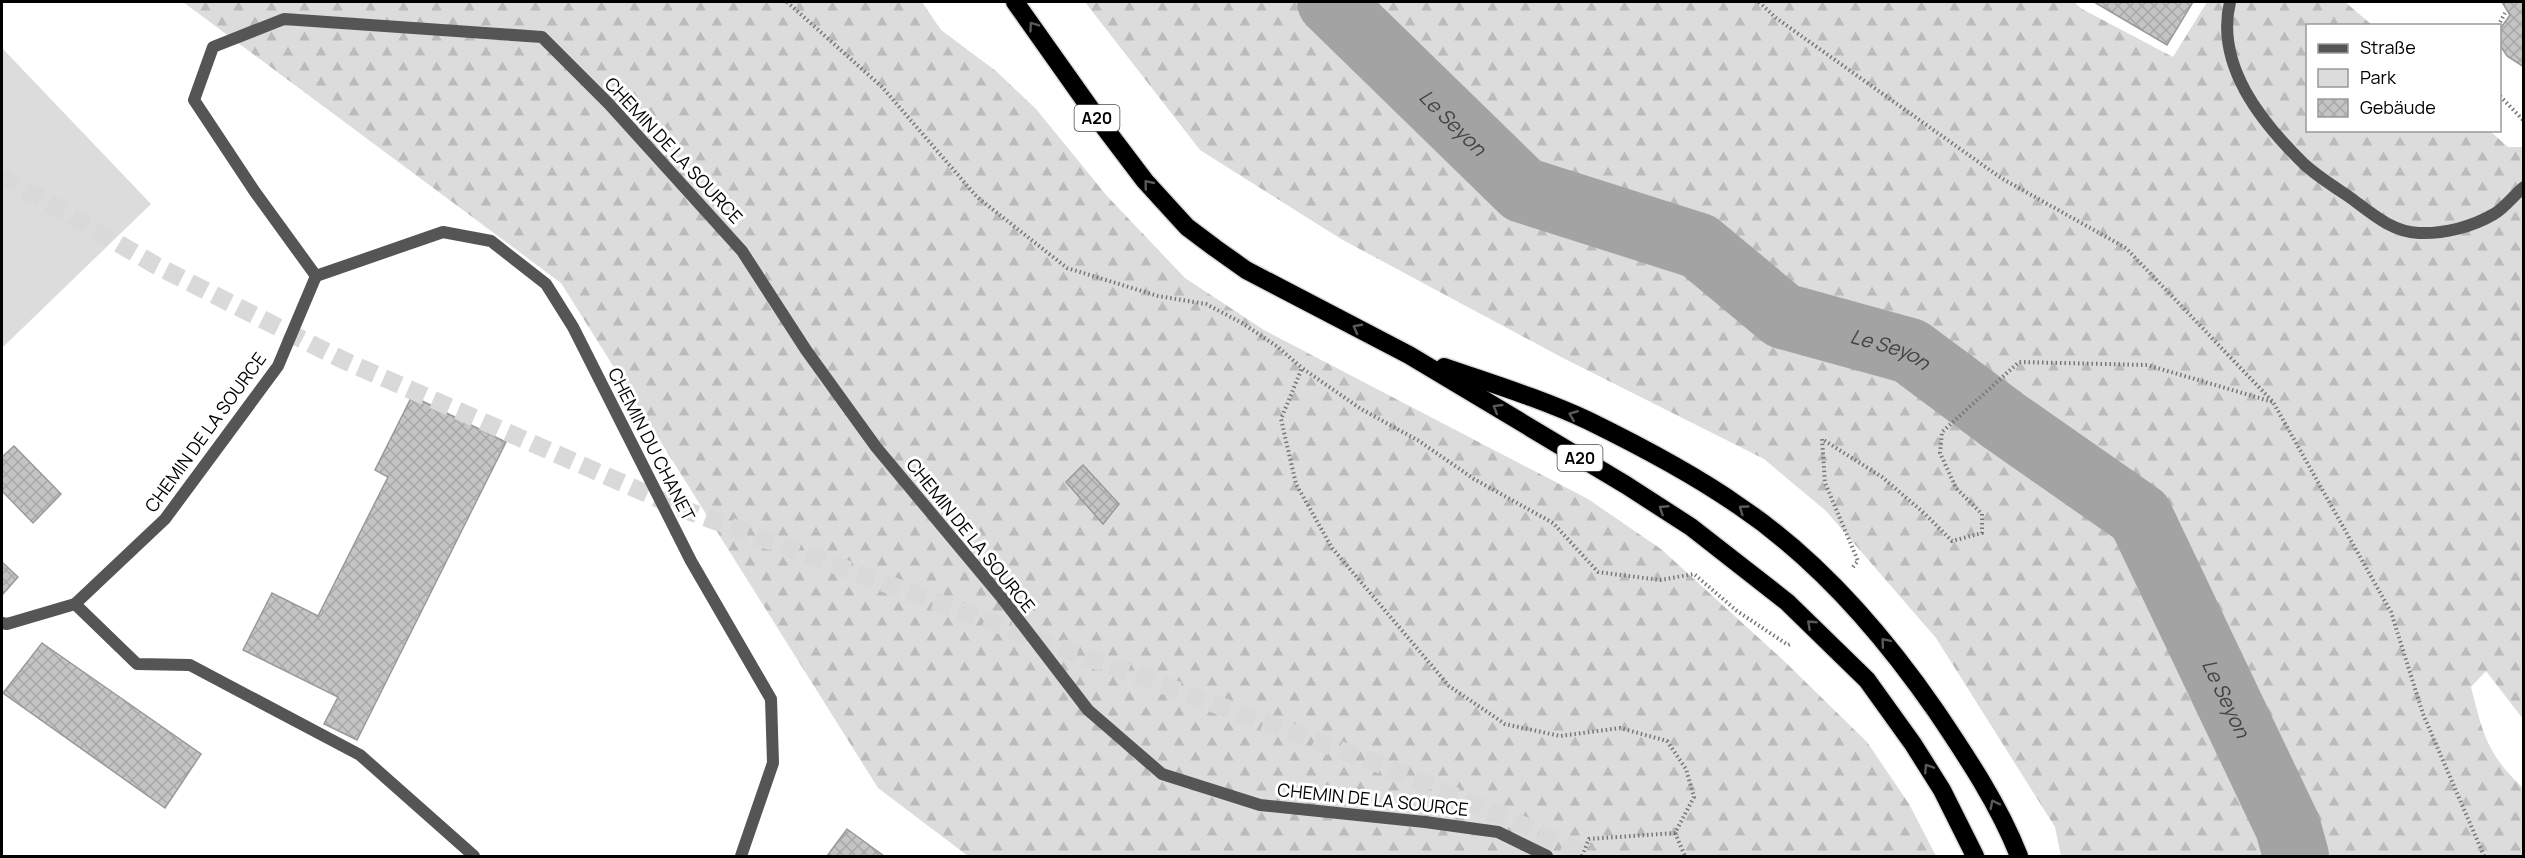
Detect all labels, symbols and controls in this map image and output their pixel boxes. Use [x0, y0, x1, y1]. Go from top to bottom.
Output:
one-way arrow [1029, 22, 1040, 33]
legend [2306, 24, 2501, 132]
text: Straße [2360, 35, 2416, 59]
text: Park [2360, 65, 2397, 89]
street label: CHEMIN DE LA SOURCE [600, 72, 748, 228]
water label: Le Seyon [1414, 83, 1493, 162]
text: Gebäude [2360, 95, 2436, 119]
road number: A20 [1074, 105, 1120, 131]
one-way arrow [1144, 180, 1155, 191]
water label: Le Seyon [1848, 322, 1937, 376]
one-way arrow [1353, 324, 1363, 335]
street label: CHEMIN DE LA SOURCE [139, 347, 271, 517]
street label: CHEMIN DU CHANET [603, 363, 701, 525]
one-way arrow [1493, 404, 1503, 415]
one-way arrow [1569, 409, 1579, 422]
road number: A20 [1558, 445, 1602, 471]
street label: CHEMIN DE LA SOURCE [901, 453, 1041, 617]
one-way arrow [1739, 505, 1750, 516]
one-way arrow [1659, 506, 1670, 517]
one-way arrow [1807, 620, 1817, 631]
one-way arrow [1881, 638, 1892, 649]
water label: Le Seyon [2197, 655, 2257, 743]
one-way arrow [1924, 764, 1935, 775]
street label: CHEMIN DE LA SOURCE [1276, 777, 1470, 821]
one-way arrow [1990, 799, 2001, 810]

